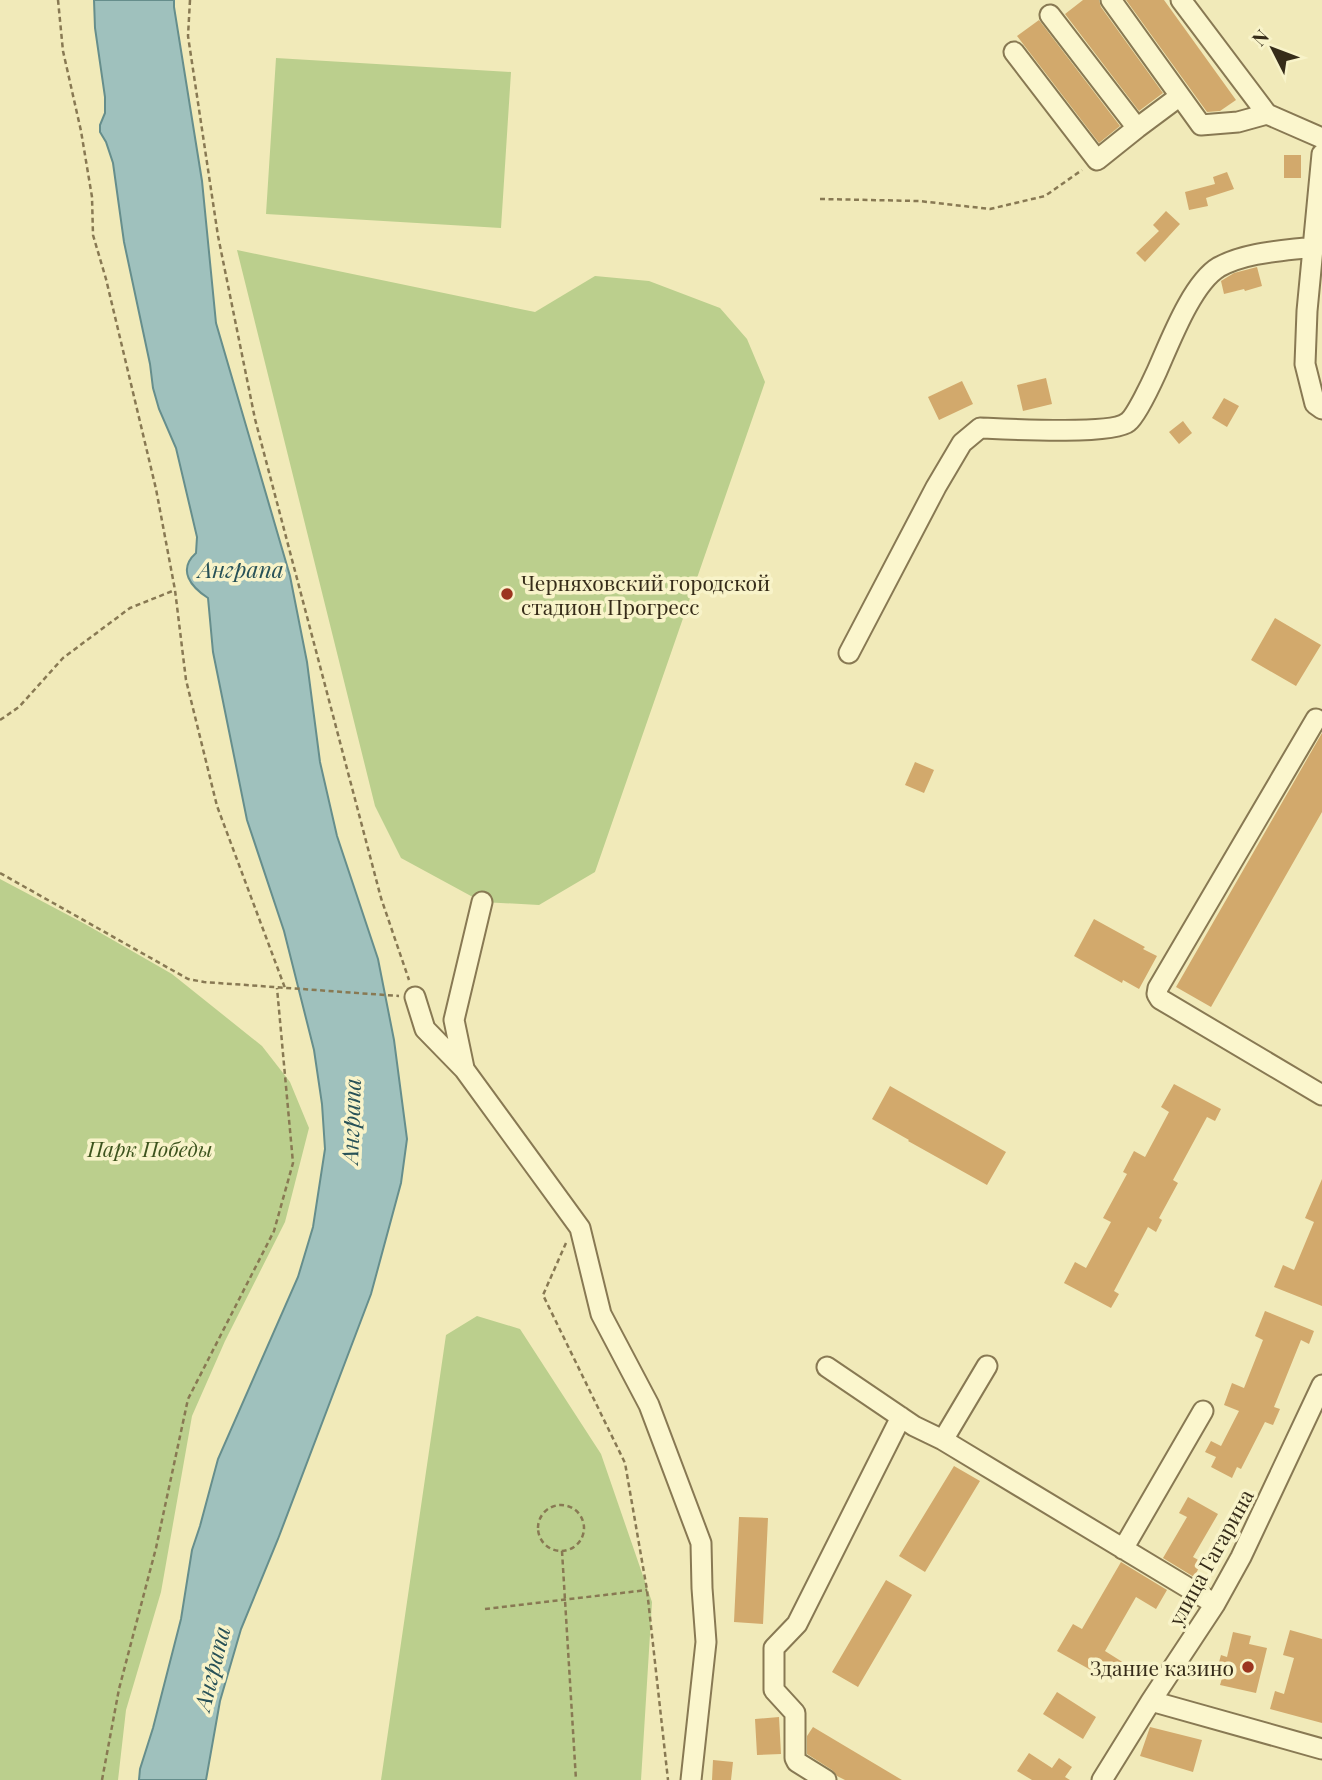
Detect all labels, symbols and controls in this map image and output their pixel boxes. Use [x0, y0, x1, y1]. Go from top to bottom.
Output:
north arrow [1238, 14, 1308, 84]
text: N [1245, 23, 1274, 51]
water label: Анграпа [196, 553, 284, 584]
place label: Черняховский городской стадион Прогресс [521, 568, 770, 620]
marker: Черняховский городской стадион Прогресс [499, 586, 515, 602]
water label: Анграпа [333, 1078, 367, 1166]
park label: Парк Победы [87, 1134, 212, 1162]
street label: улица Гагарина [1160, 1483, 1259, 1631]
water label: Анграпа [185, 1623, 236, 1715]
place label: Здание казино [1090, 1653, 1234, 1681]
marker: Здание казино [1240, 1659, 1256, 1675]

